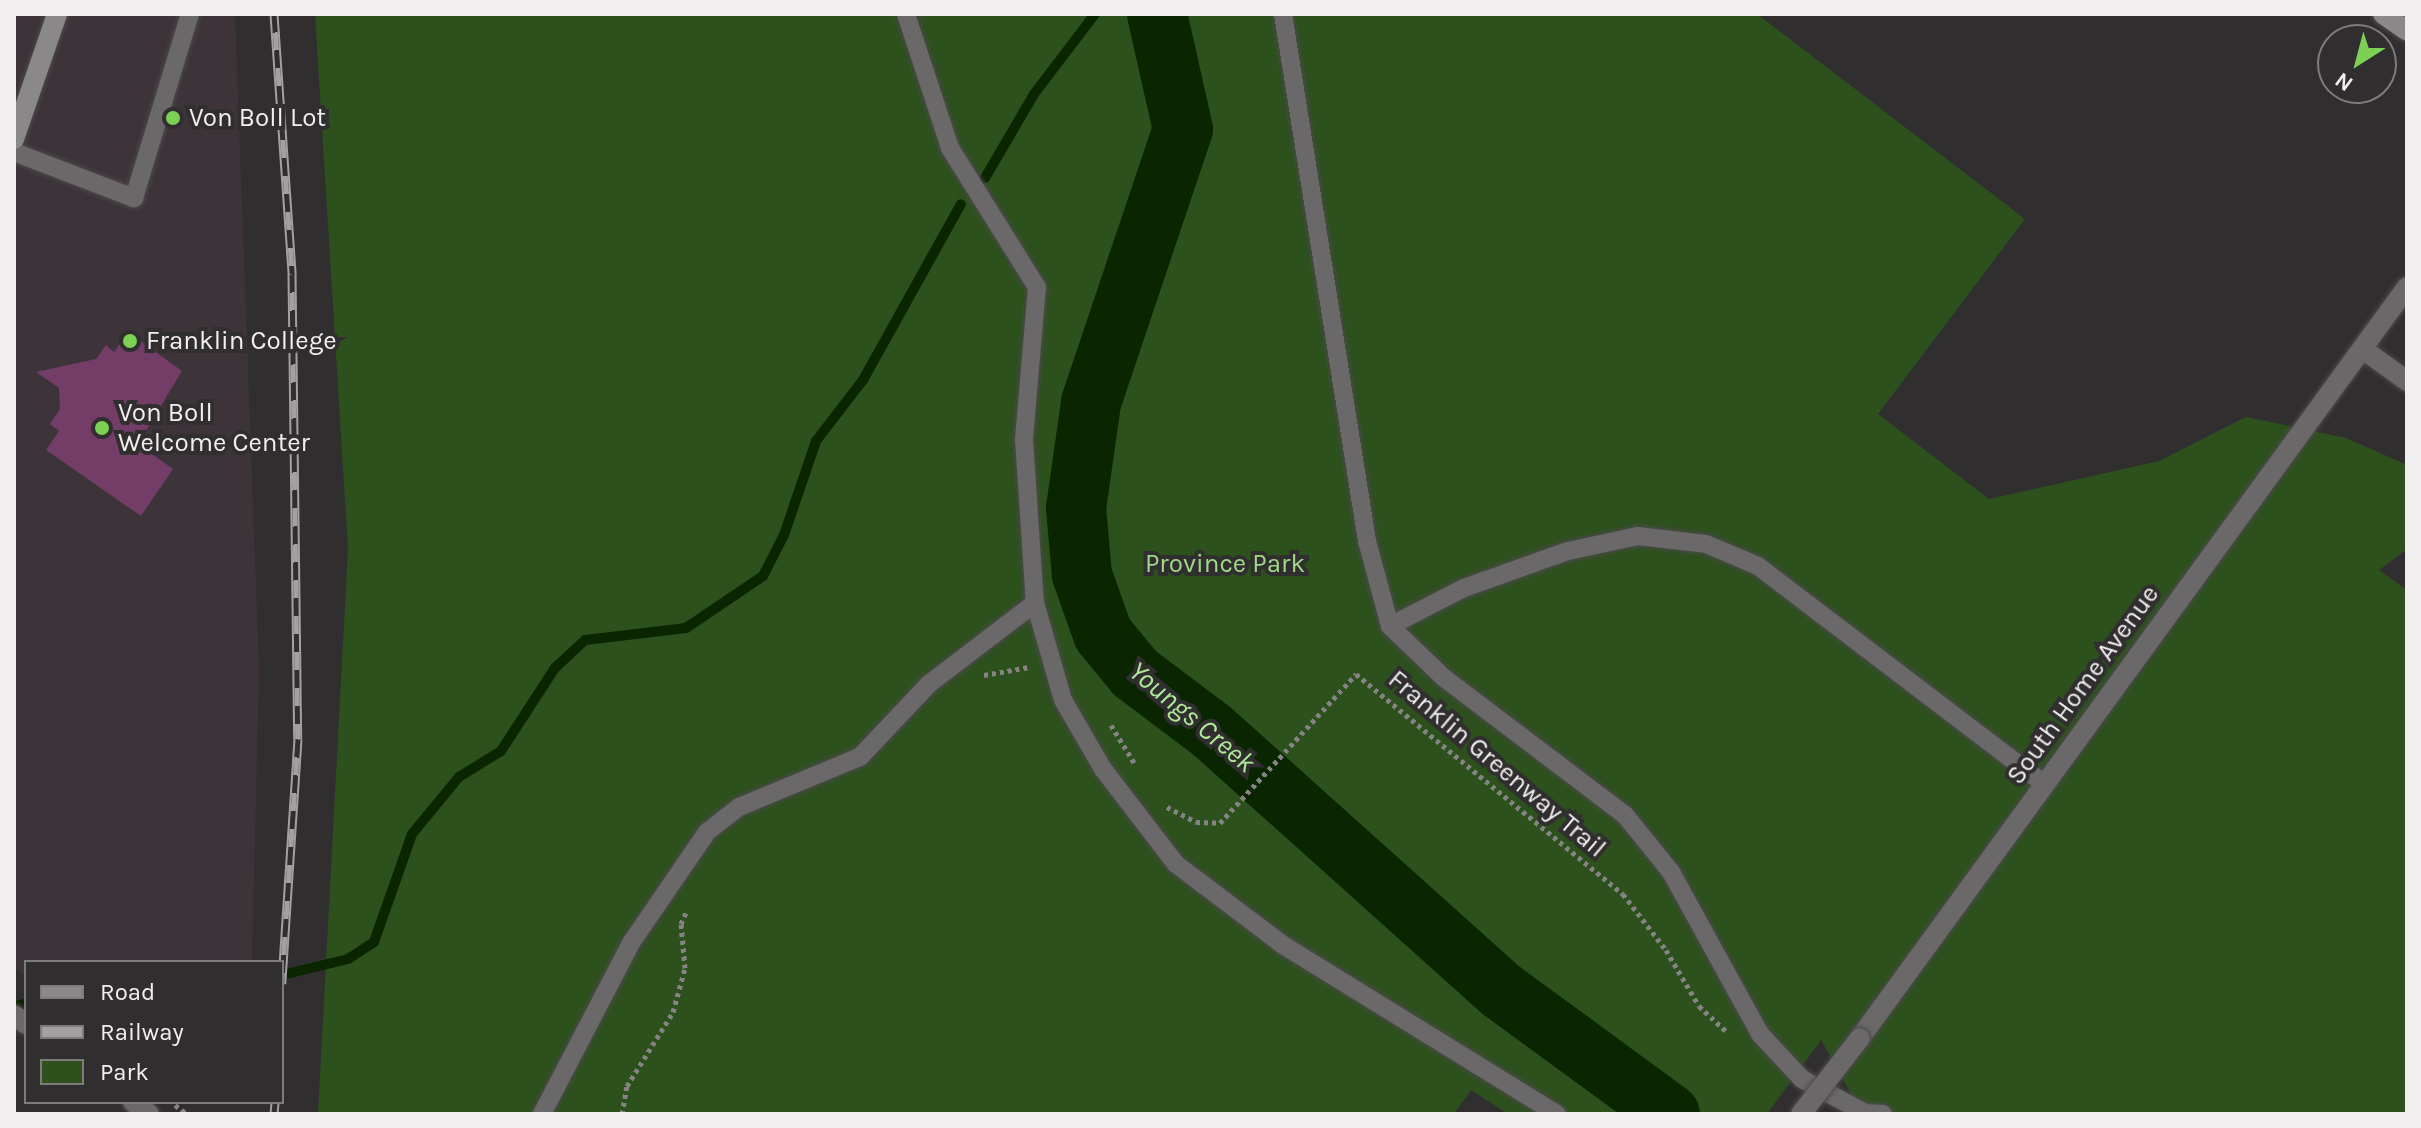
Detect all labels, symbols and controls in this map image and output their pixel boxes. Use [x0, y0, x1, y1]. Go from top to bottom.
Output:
north arrow [2317, 24, 2397, 104]
text: N [2330, 67, 2358, 97]
place label: Von Boll Lot [189, 102, 326, 134]
marker: Von Boll Lot [164, 109, 182, 127]
place label: Franklin College [146, 325, 337, 357]
marker: Franklin College [121, 332, 139, 350]
place label: Von Boll Welcome Center [118, 397, 310, 458]
marker: Von Boll Welcome Center [93, 419, 111, 437]
park label: Province Park [1145, 548, 1305, 580]
street label: South Home Avenue [2000, 579, 2166, 791]
water label: Youngs Creek [1122, 654, 1262, 780]
street label: Franklin Greenway Trail [1382, 664, 1612, 864]
legend [24, 960, 284, 1104]
text: Road [100, 978, 155, 1006]
text: Railway [100, 1018, 184, 1046]
text: Park [100, 1058, 149, 1086]

